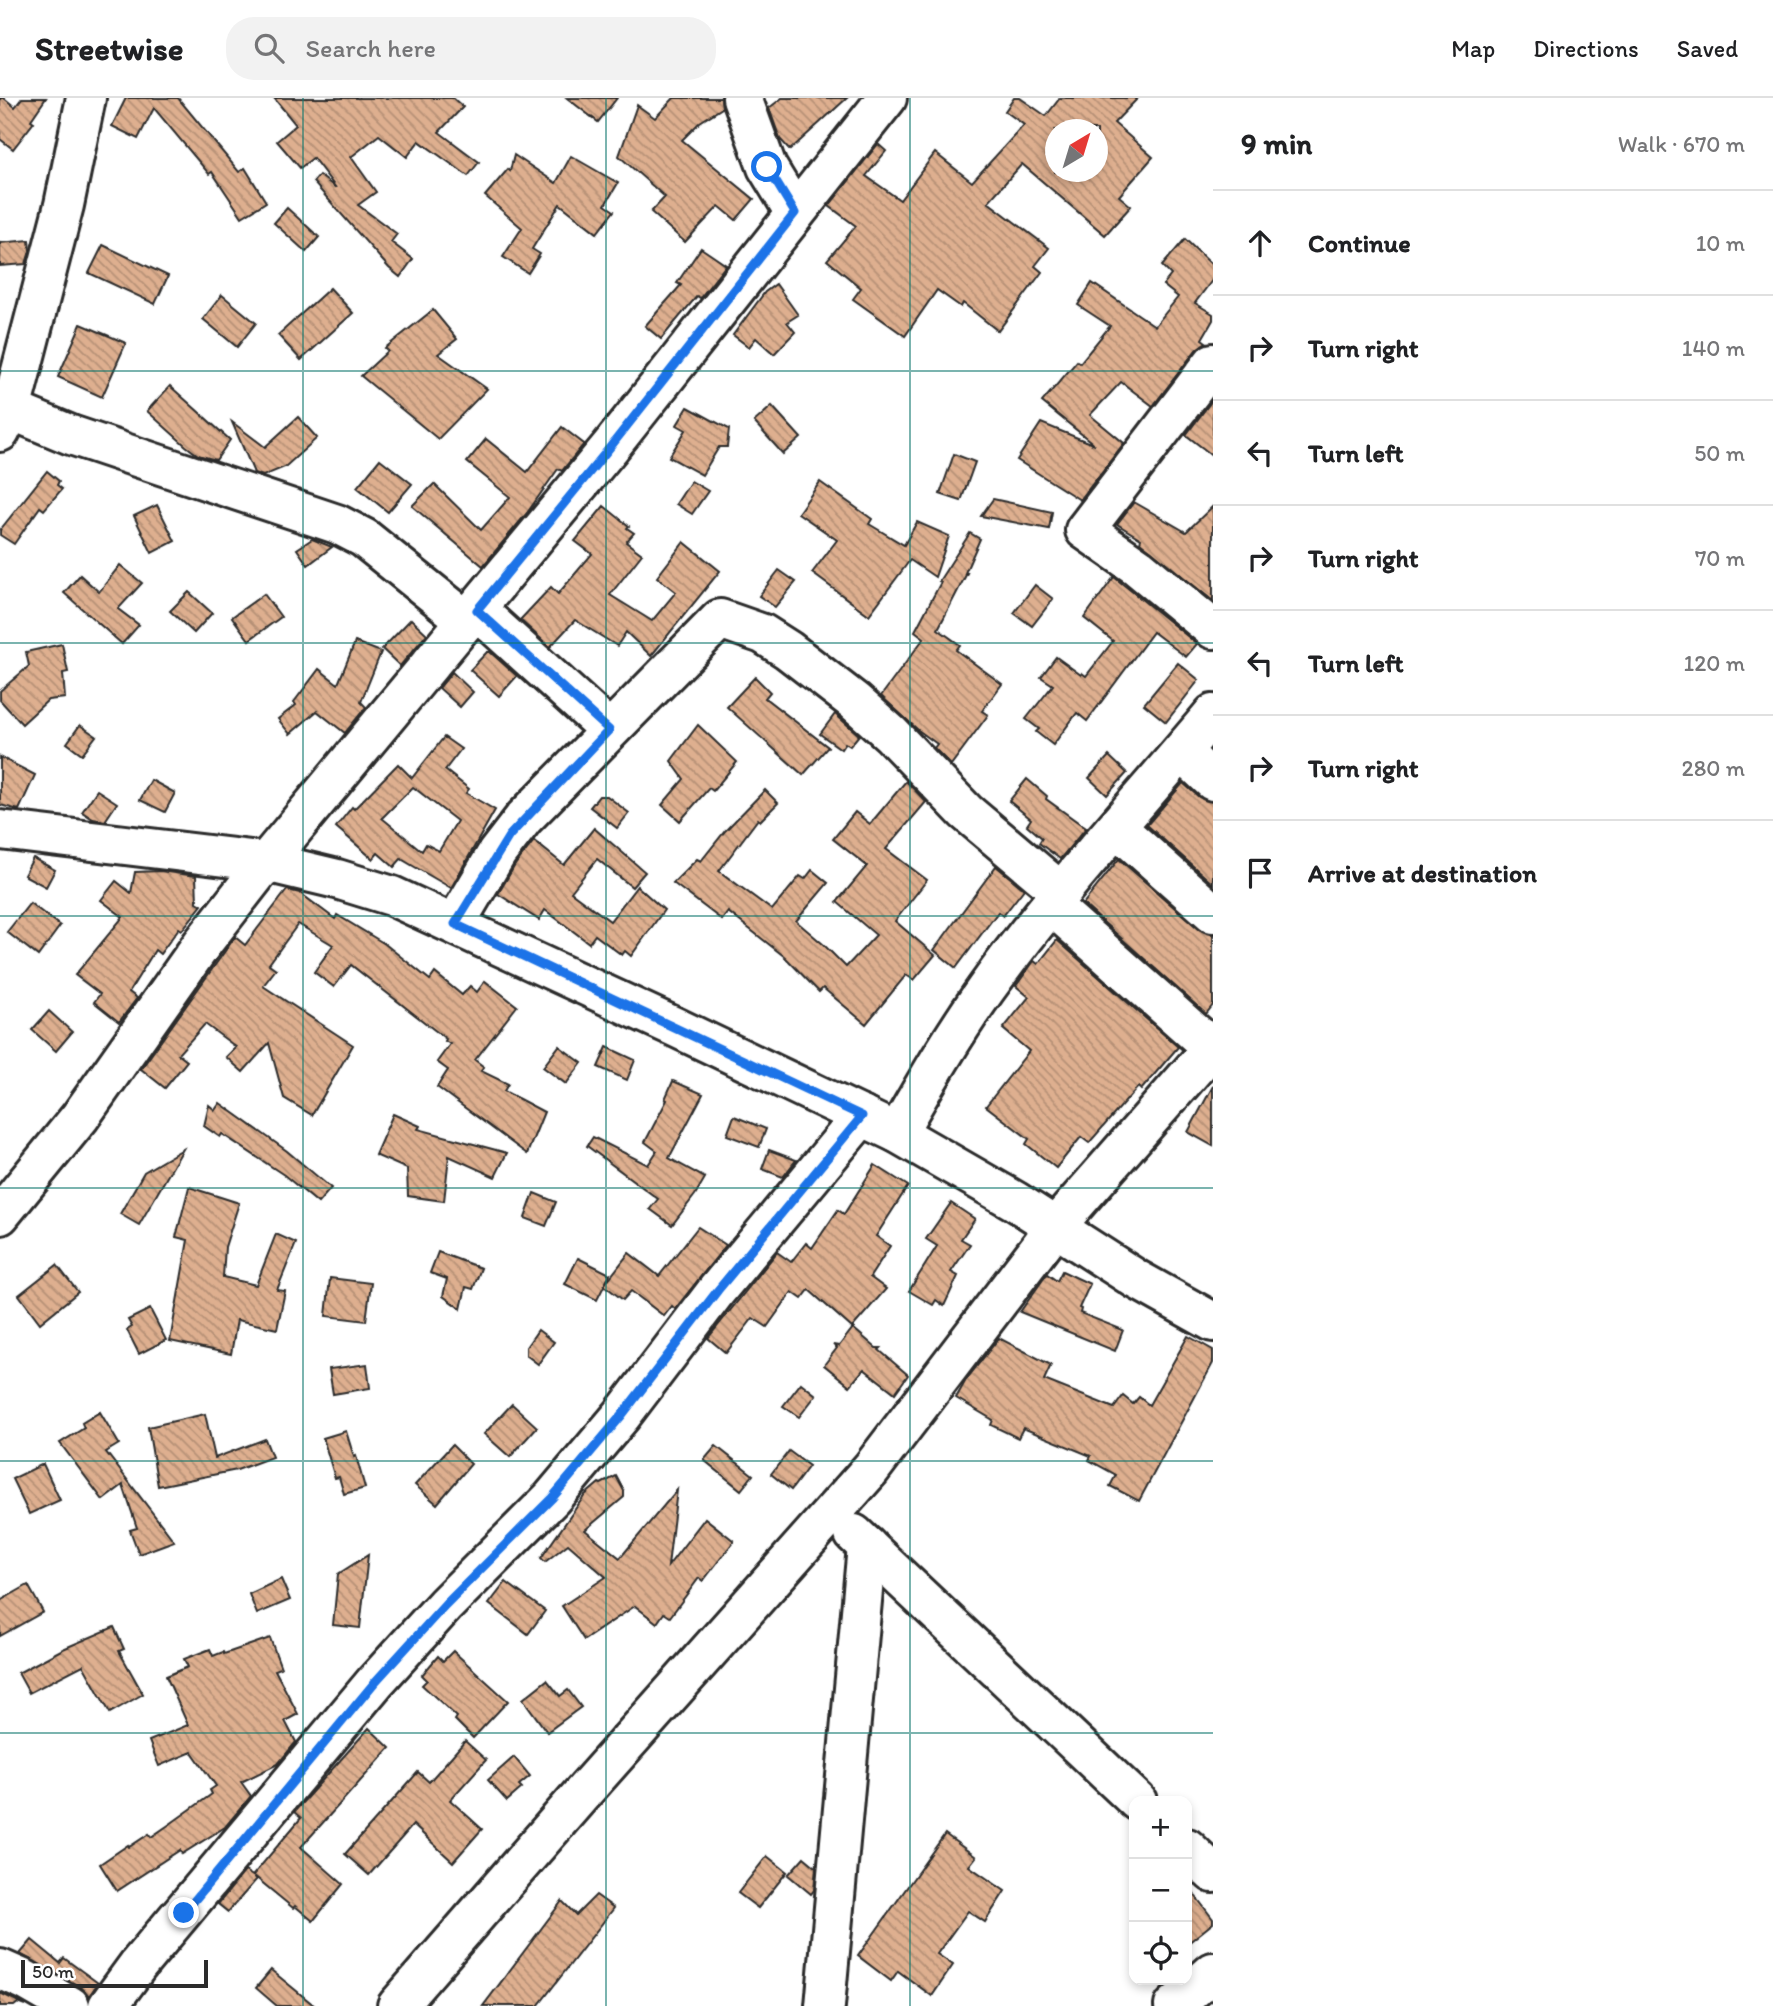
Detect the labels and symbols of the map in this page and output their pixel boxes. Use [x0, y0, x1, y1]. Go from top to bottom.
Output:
north arrow [1045, 119, 1108, 182]
route start [751, 151, 782, 182]
route end [168, 1897, 199, 1928]
scale bar [21, 1957, 208, 1989]

